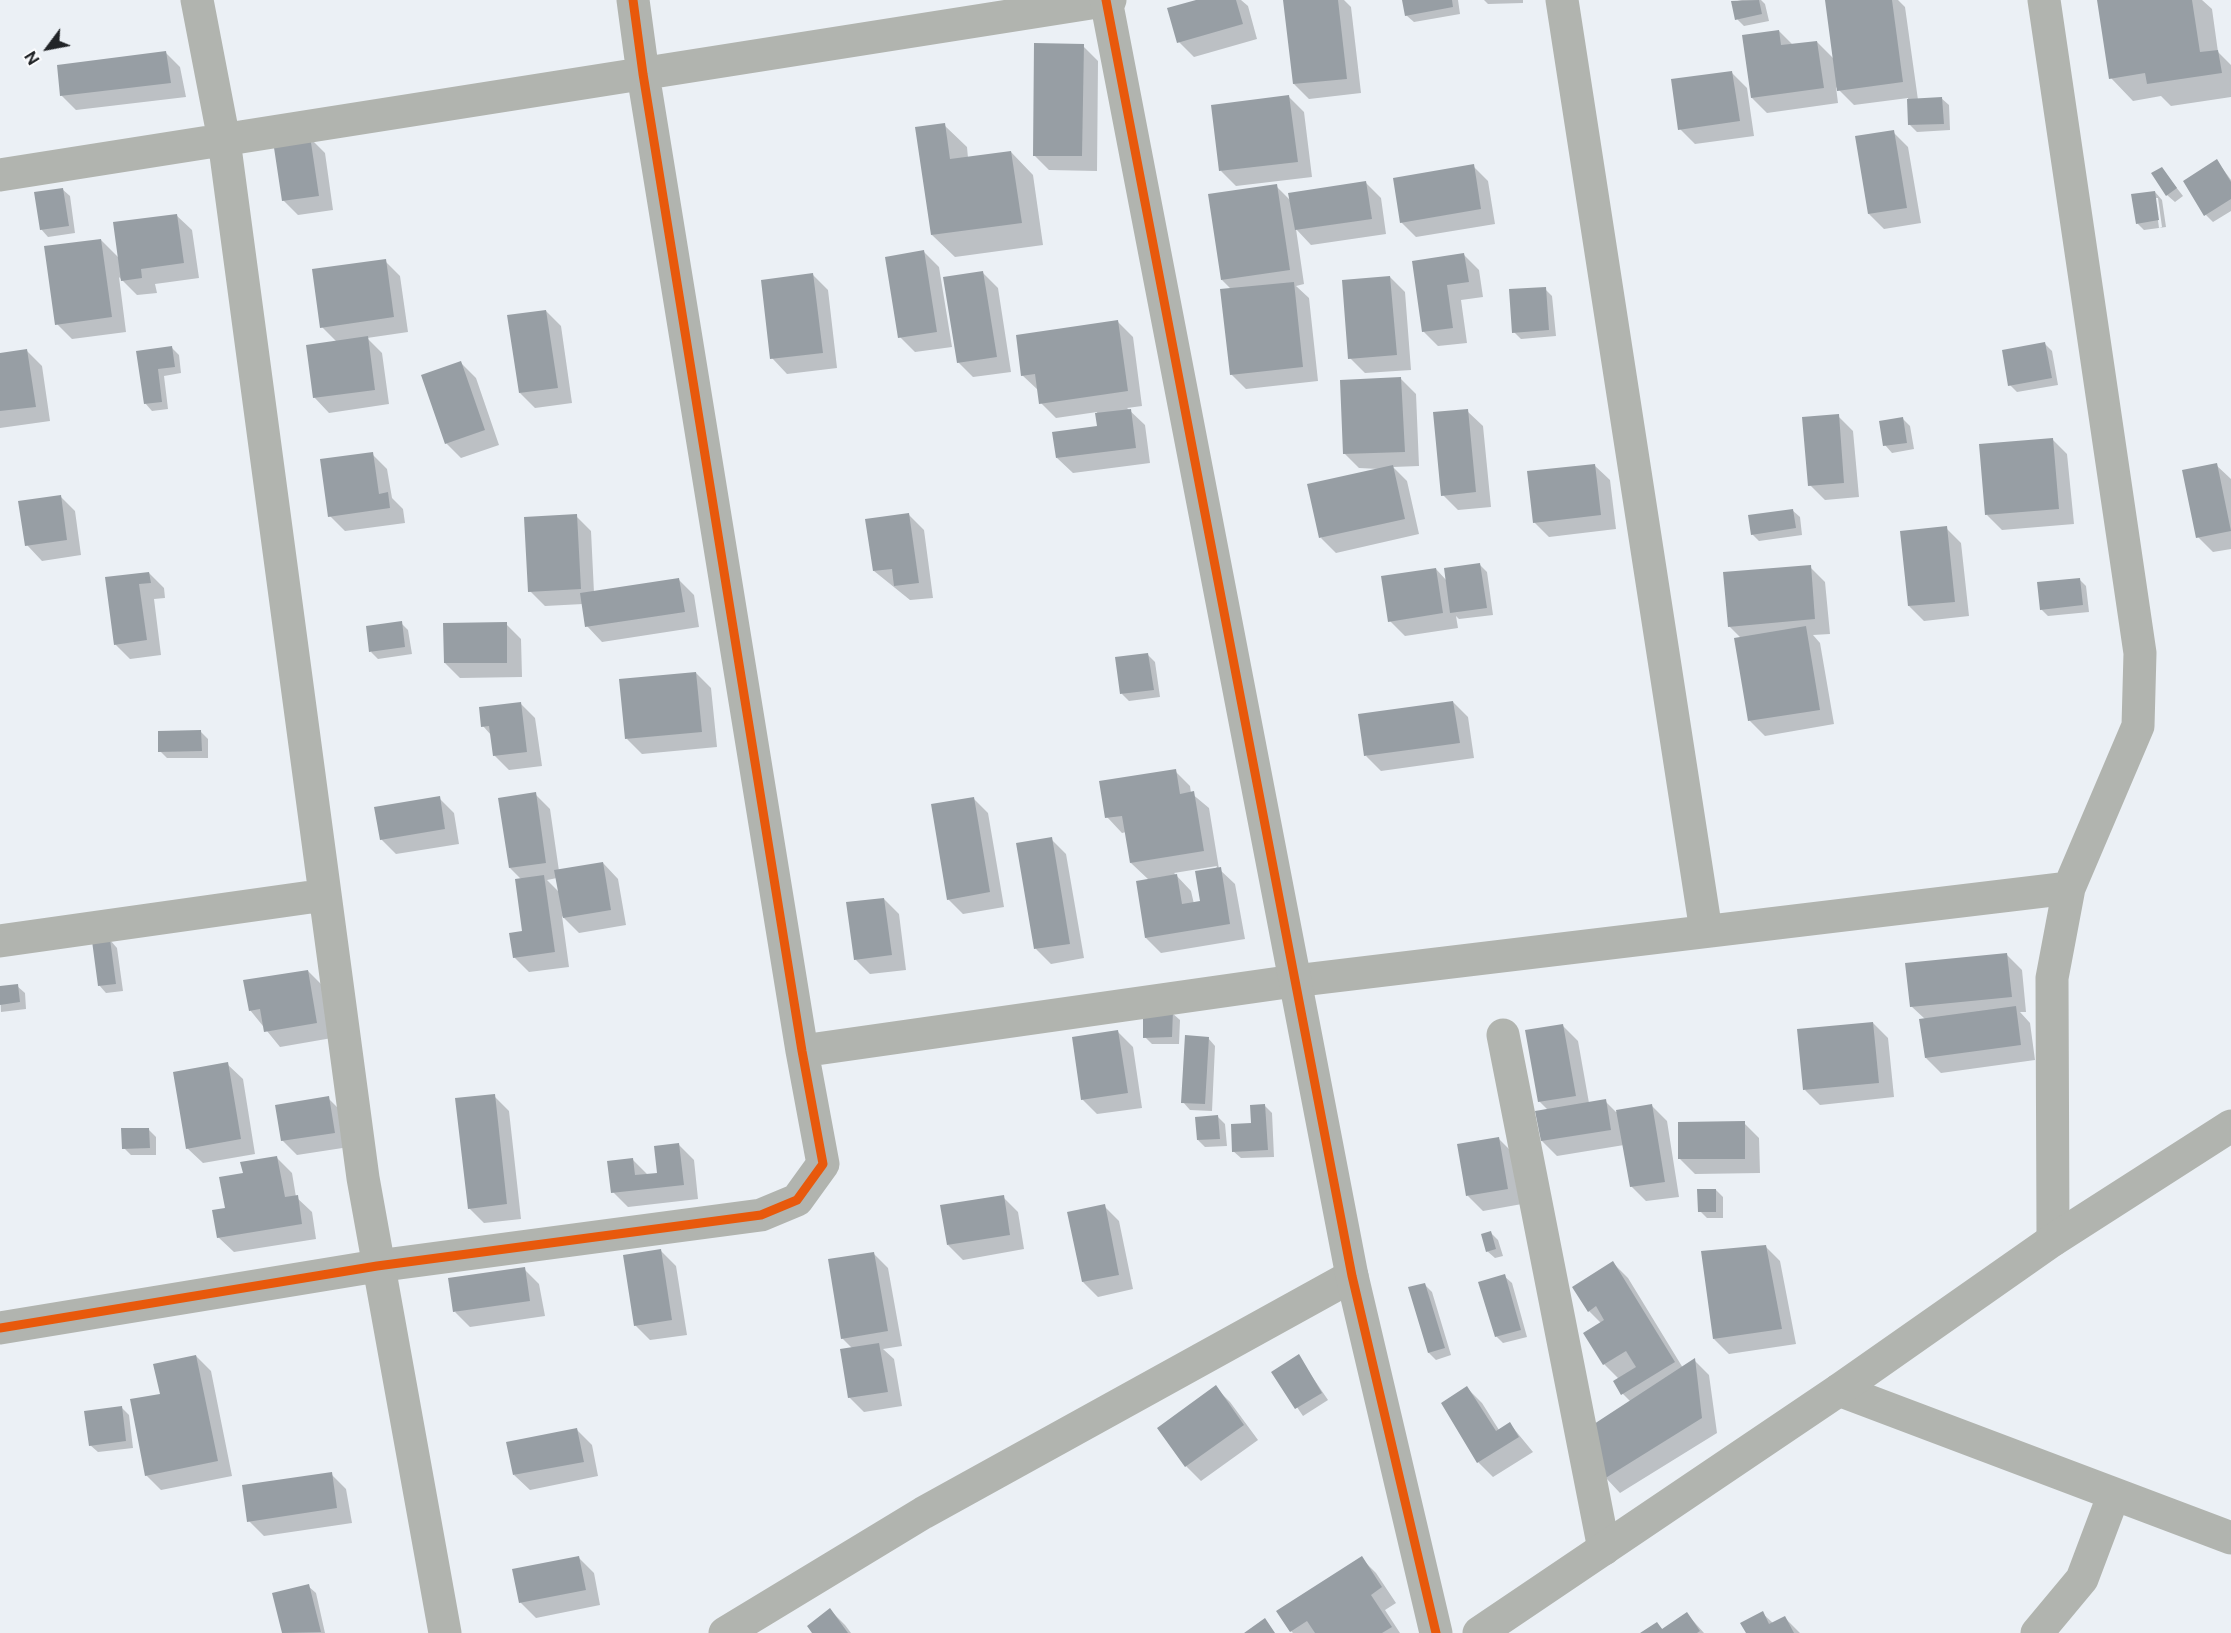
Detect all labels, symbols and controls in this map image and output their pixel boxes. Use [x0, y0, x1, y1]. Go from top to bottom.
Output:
north arrow [18, 18, 78, 78]
text: N [21, 47, 44, 68]

